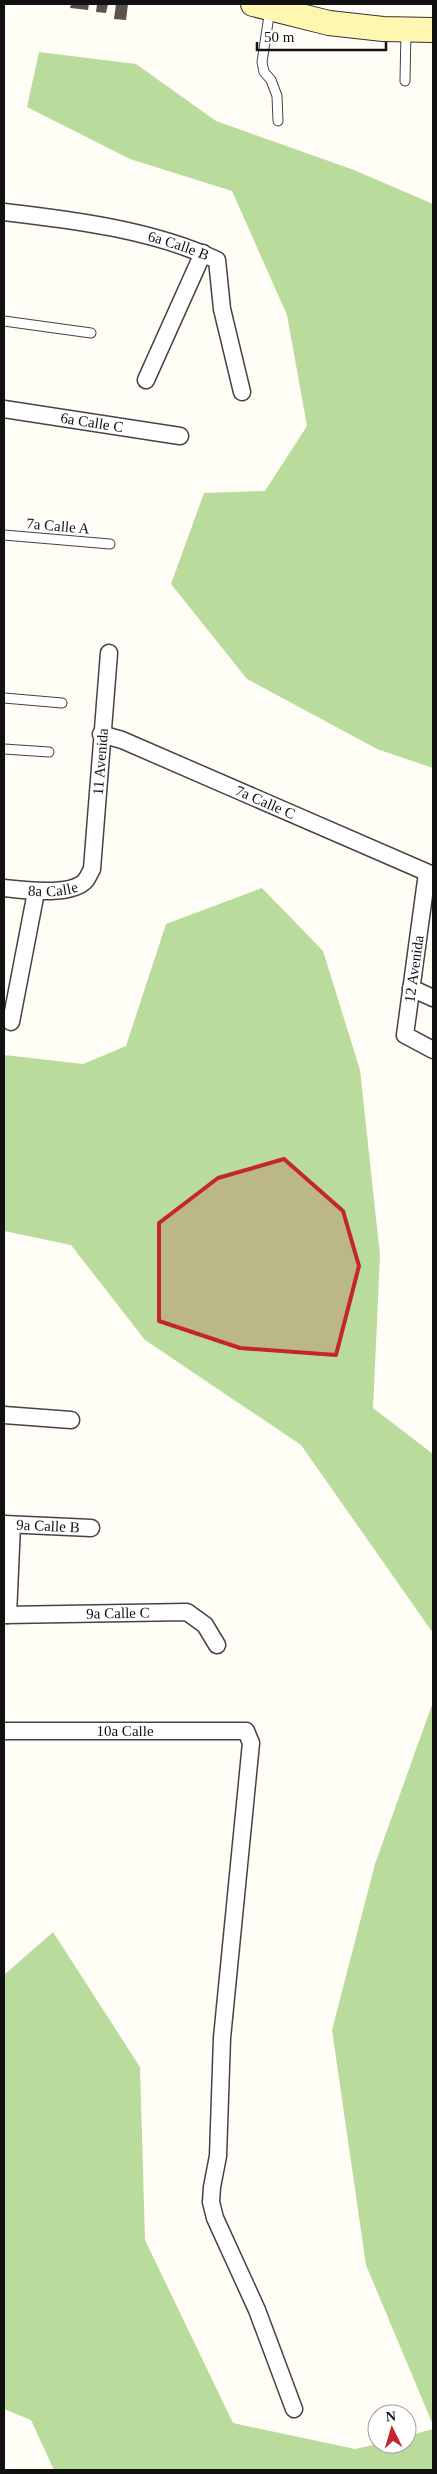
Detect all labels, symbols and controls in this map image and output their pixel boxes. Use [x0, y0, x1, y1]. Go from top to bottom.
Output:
scale bar [257, 20, 386, 52]
text: 50 m [264, 29, 295, 45]
street label: 6a Calle B [146, 228, 211, 263]
street label: 6a Calle C [59, 410, 125, 435]
street label: 7a Calle A [26, 515, 90, 537]
street label: 11 Avenida [90, 727, 111, 796]
street label: 7a Calle C [233, 782, 298, 822]
street label: 8a Calle [27, 879, 80, 899]
street label: 12 Avenida [401, 934, 427, 1004]
street label: 9a Calle B [16, 1517, 80, 1535]
street label: 9a Calle C [86, 1605, 150, 1622]
street label: 10a Calle [96, 1723, 154, 1739]
north arrow [367, 2404, 417, 2454]
text: N [385, 2409, 397, 2424]

